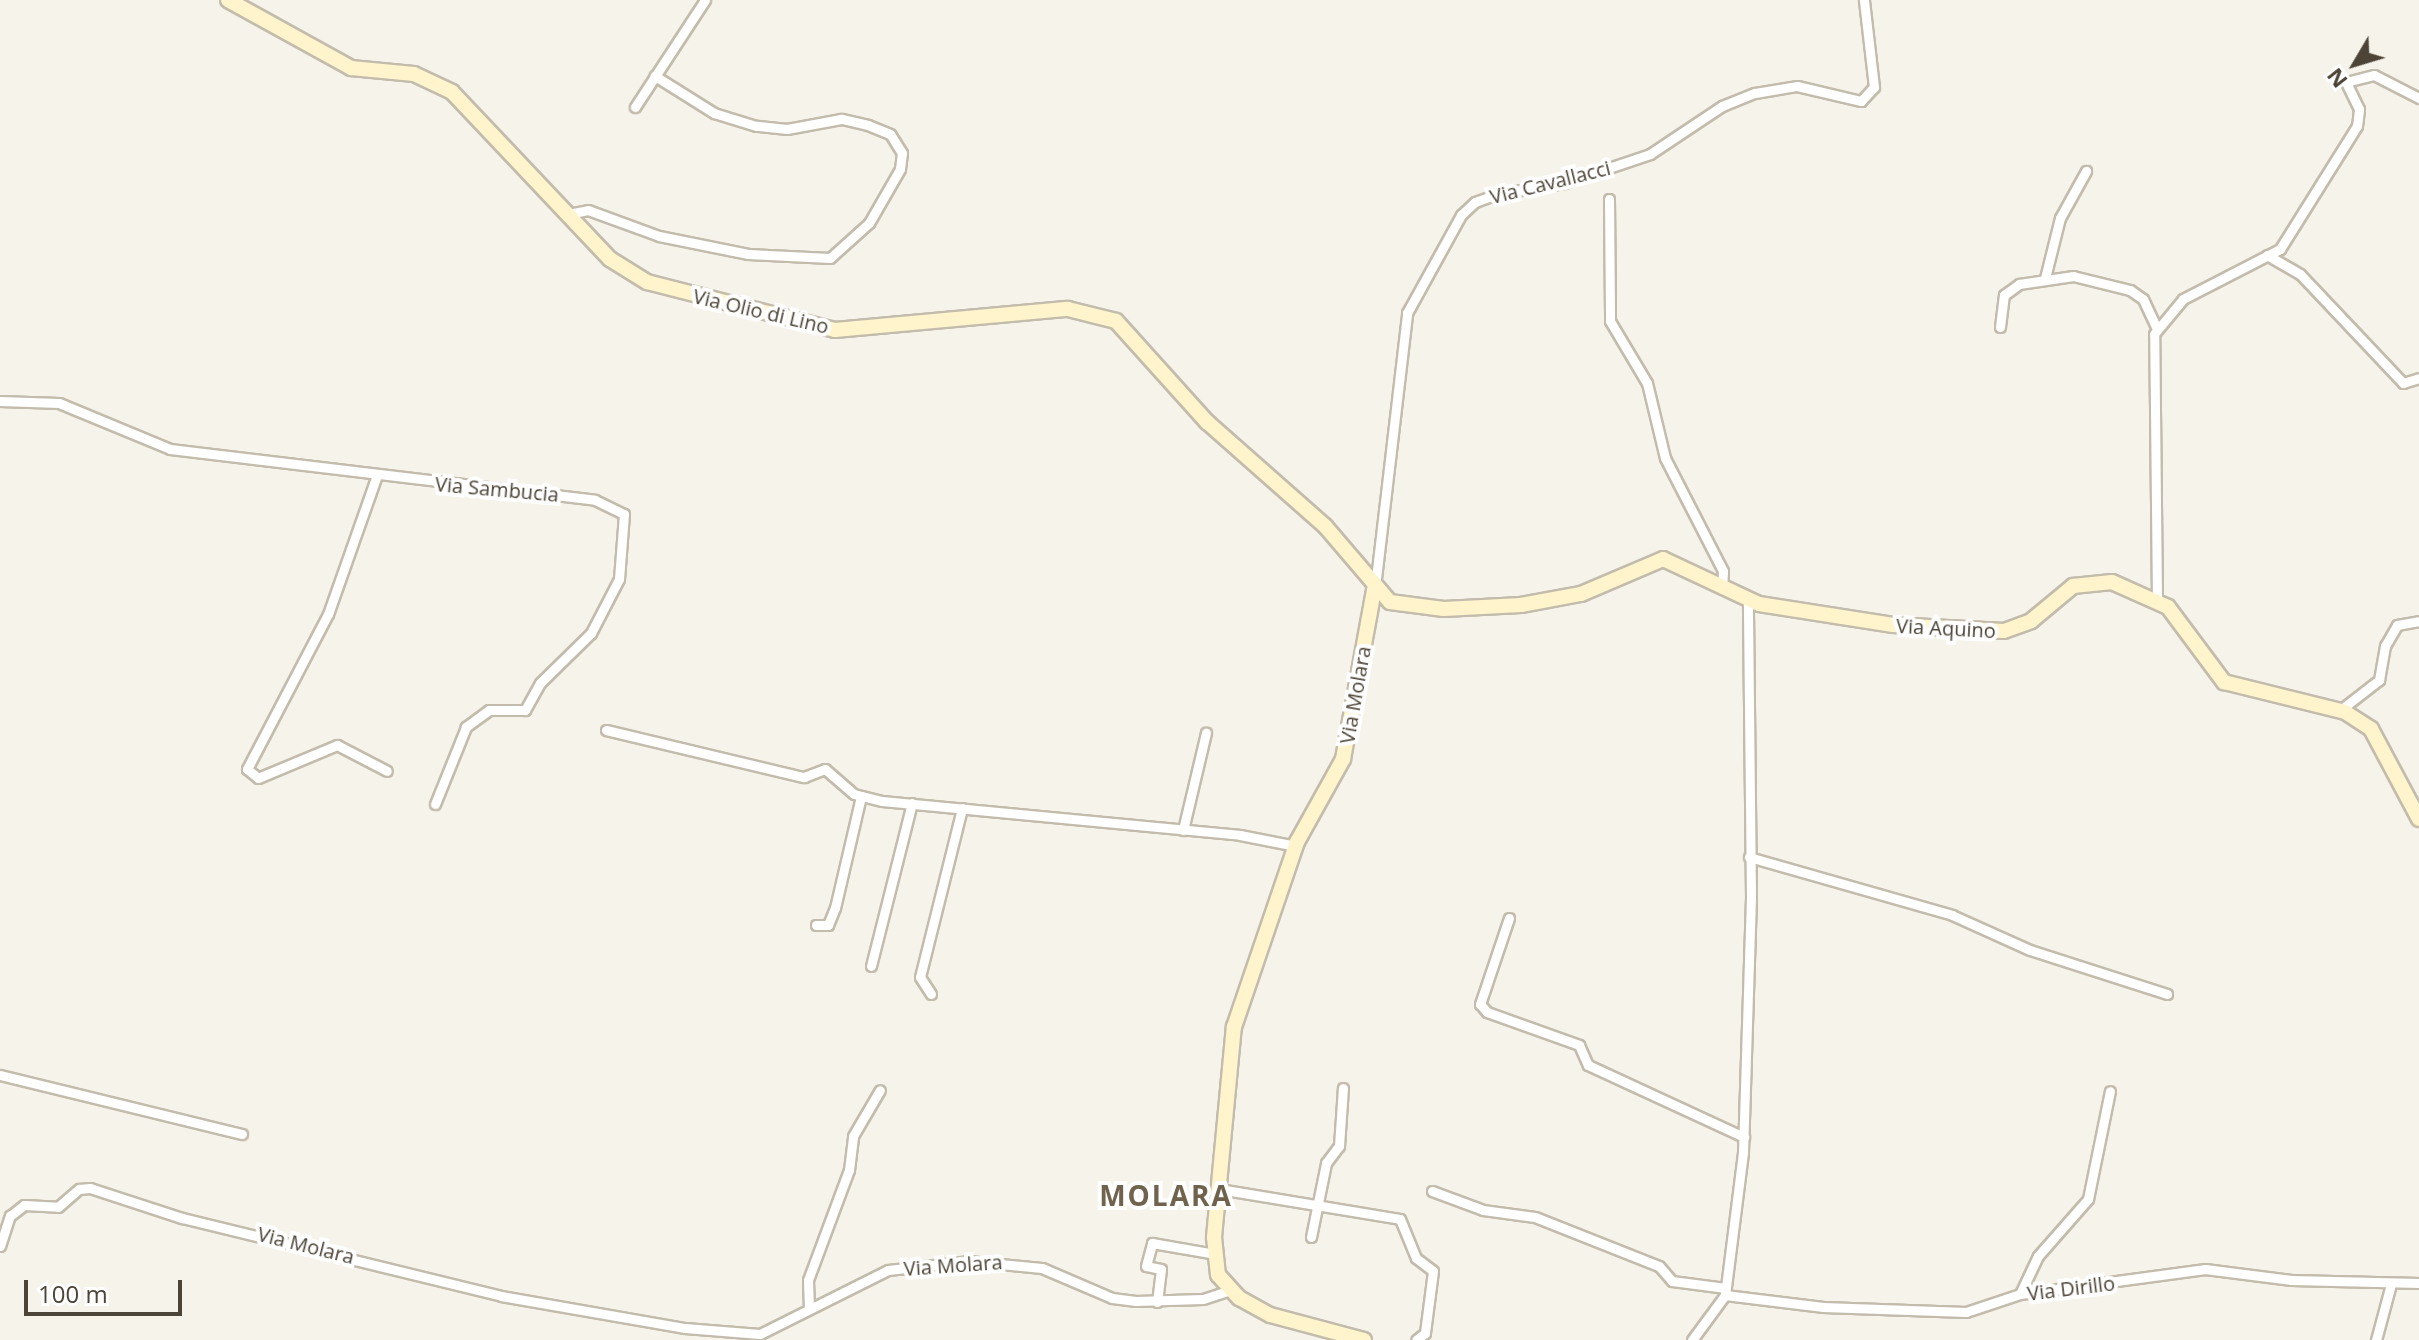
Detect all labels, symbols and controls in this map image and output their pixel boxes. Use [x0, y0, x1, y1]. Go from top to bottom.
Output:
north arrow [2315, 24, 2395, 104]
text: N [2319, 62, 2353, 95]
street label: Via Cavallacci [1487, 155, 1613, 209]
street label: Via Olio di Lino [691, 284, 831, 338]
street label: Via Sambucia [434, 472, 560, 506]
street label: Via Aquino [1896, 613, 1996, 643]
street label: Via Molara [1335, 644, 1375, 746]
district label: MOLARA [1099, 1178, 1233, 1212]
street label: Via Molara [255, 1221, 357, 1269]
street label: Via Molara [903, 1250, 1003, 1280]
scale bar [28, 1264, 186, 1314]
street label: Via Dirillo [2026, 1271, 2116, 1305]
text: 100 m [38, 1277, 108, 1310]

